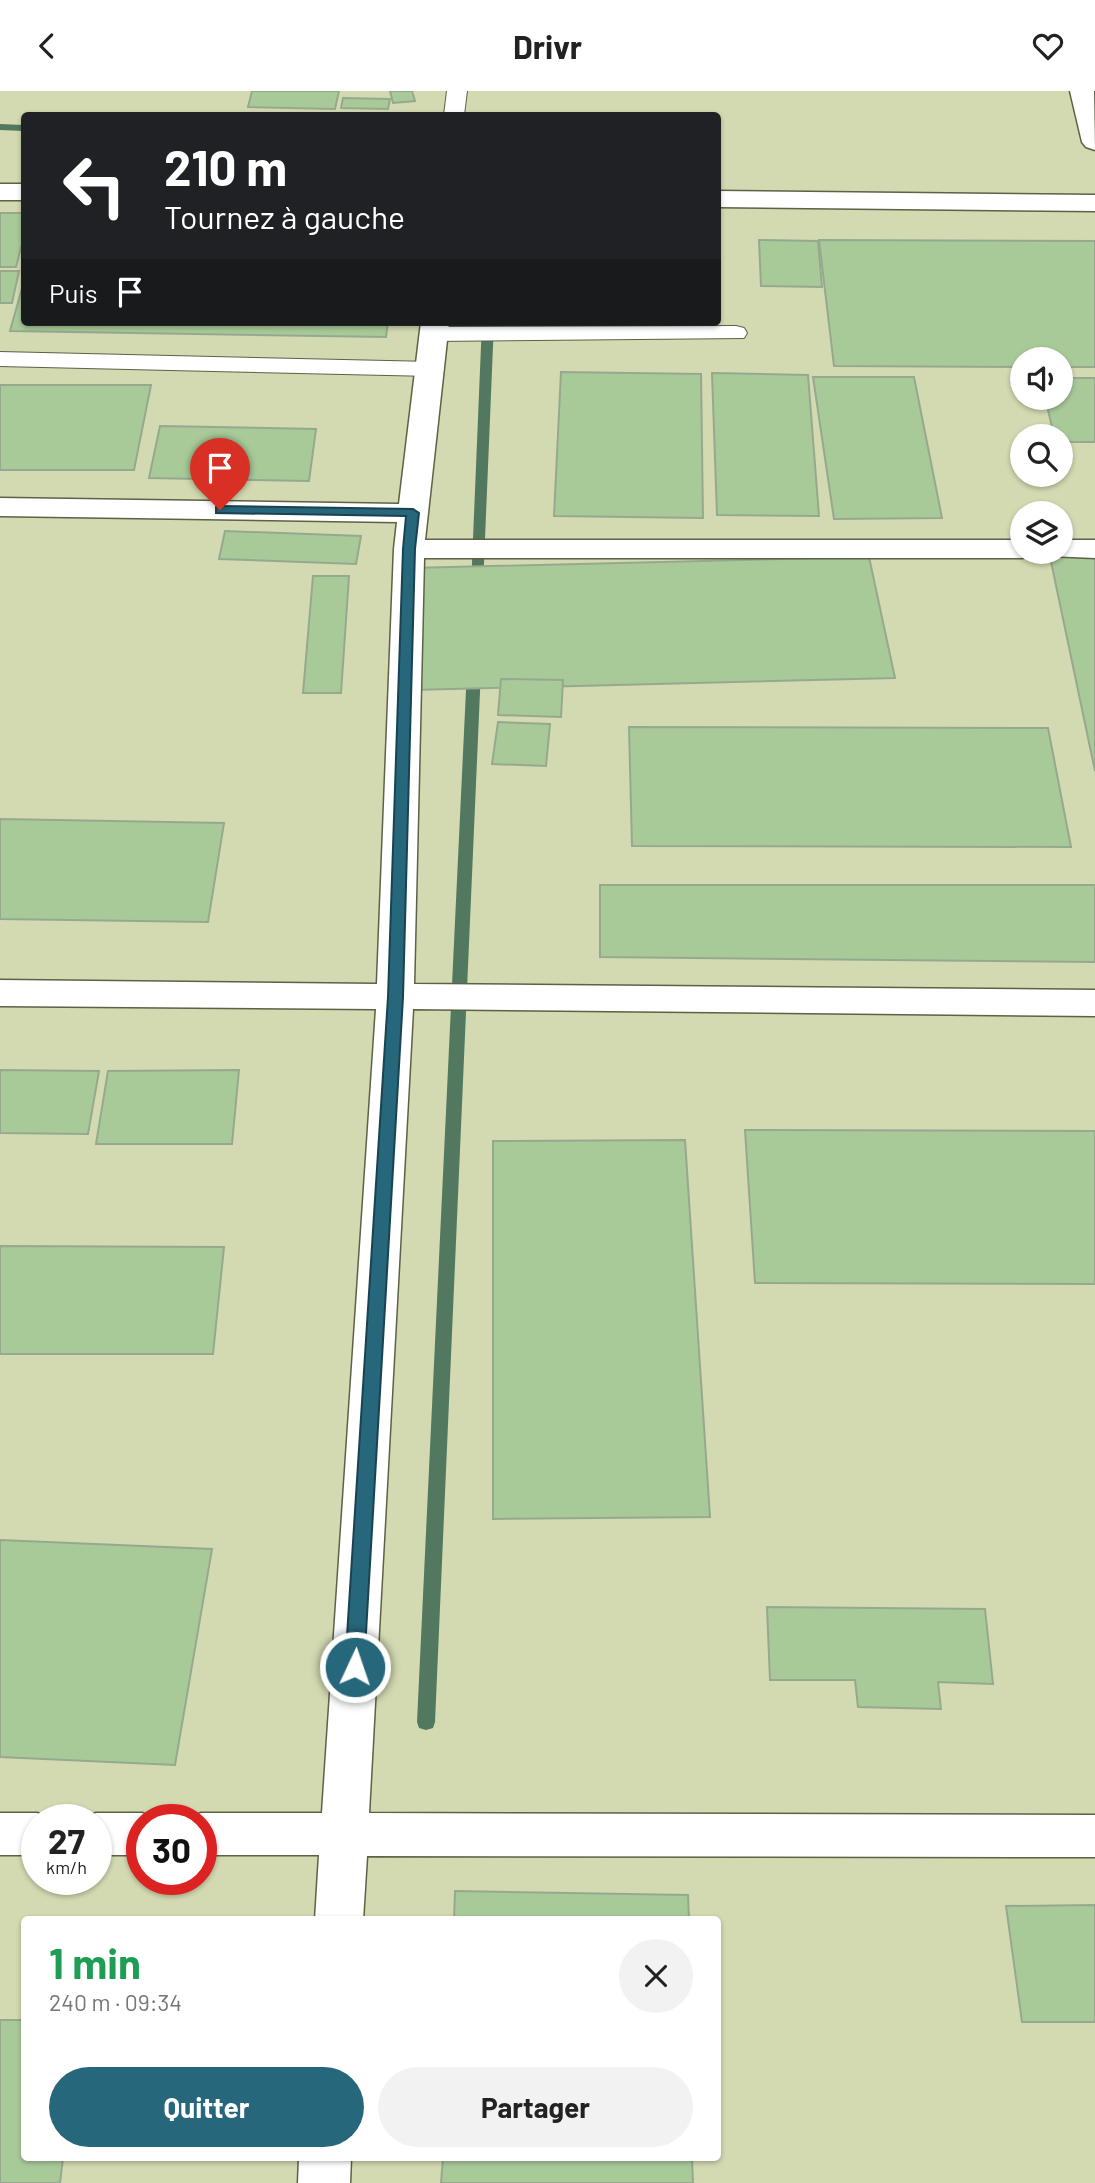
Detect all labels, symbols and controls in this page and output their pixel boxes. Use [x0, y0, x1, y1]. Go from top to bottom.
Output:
icon: back [28, 27, 66, 65]
text: Drivr [513, 27, 582, 65]
icon: heart [1029, 27, 1067, 65]
text: 210 m [164, 137, 287, 196]
icon: left [49, 140, 140, 231]
text: Tournez à gauche [164, 197, 405, 235]
icon: arrive [111, 273, 149, 311]
text: Puis [49, 277, 97, 308]
map controls [1010, 347, 1073, 564]
button: sound [1010, 347, 1073, 410]
button: search [1010, 424, 1073, 487]
pin [190, 438, 250, 510]
icon: arrive [201, 449, 239, 487]
button: layers [1010, 501, 1073, 564]
position arrow [318, 1630, 392, 1704]
speed limit sign: 30 [126, 1804, 217, 1895]
text: 27 [48, 1819, 85, 1861]
text: km/h [46, 1856, 87, 1878]
text: 1 min [49, 1937, 141, 1987]
button: close [619, 1939, 693, 2013]
text: 240 m · 09:34 [49, 1988, 182, 2016]
button: Quitter [49, 2067, 364, 2147]
button: Partager [378, 2067, 693, 2147]

